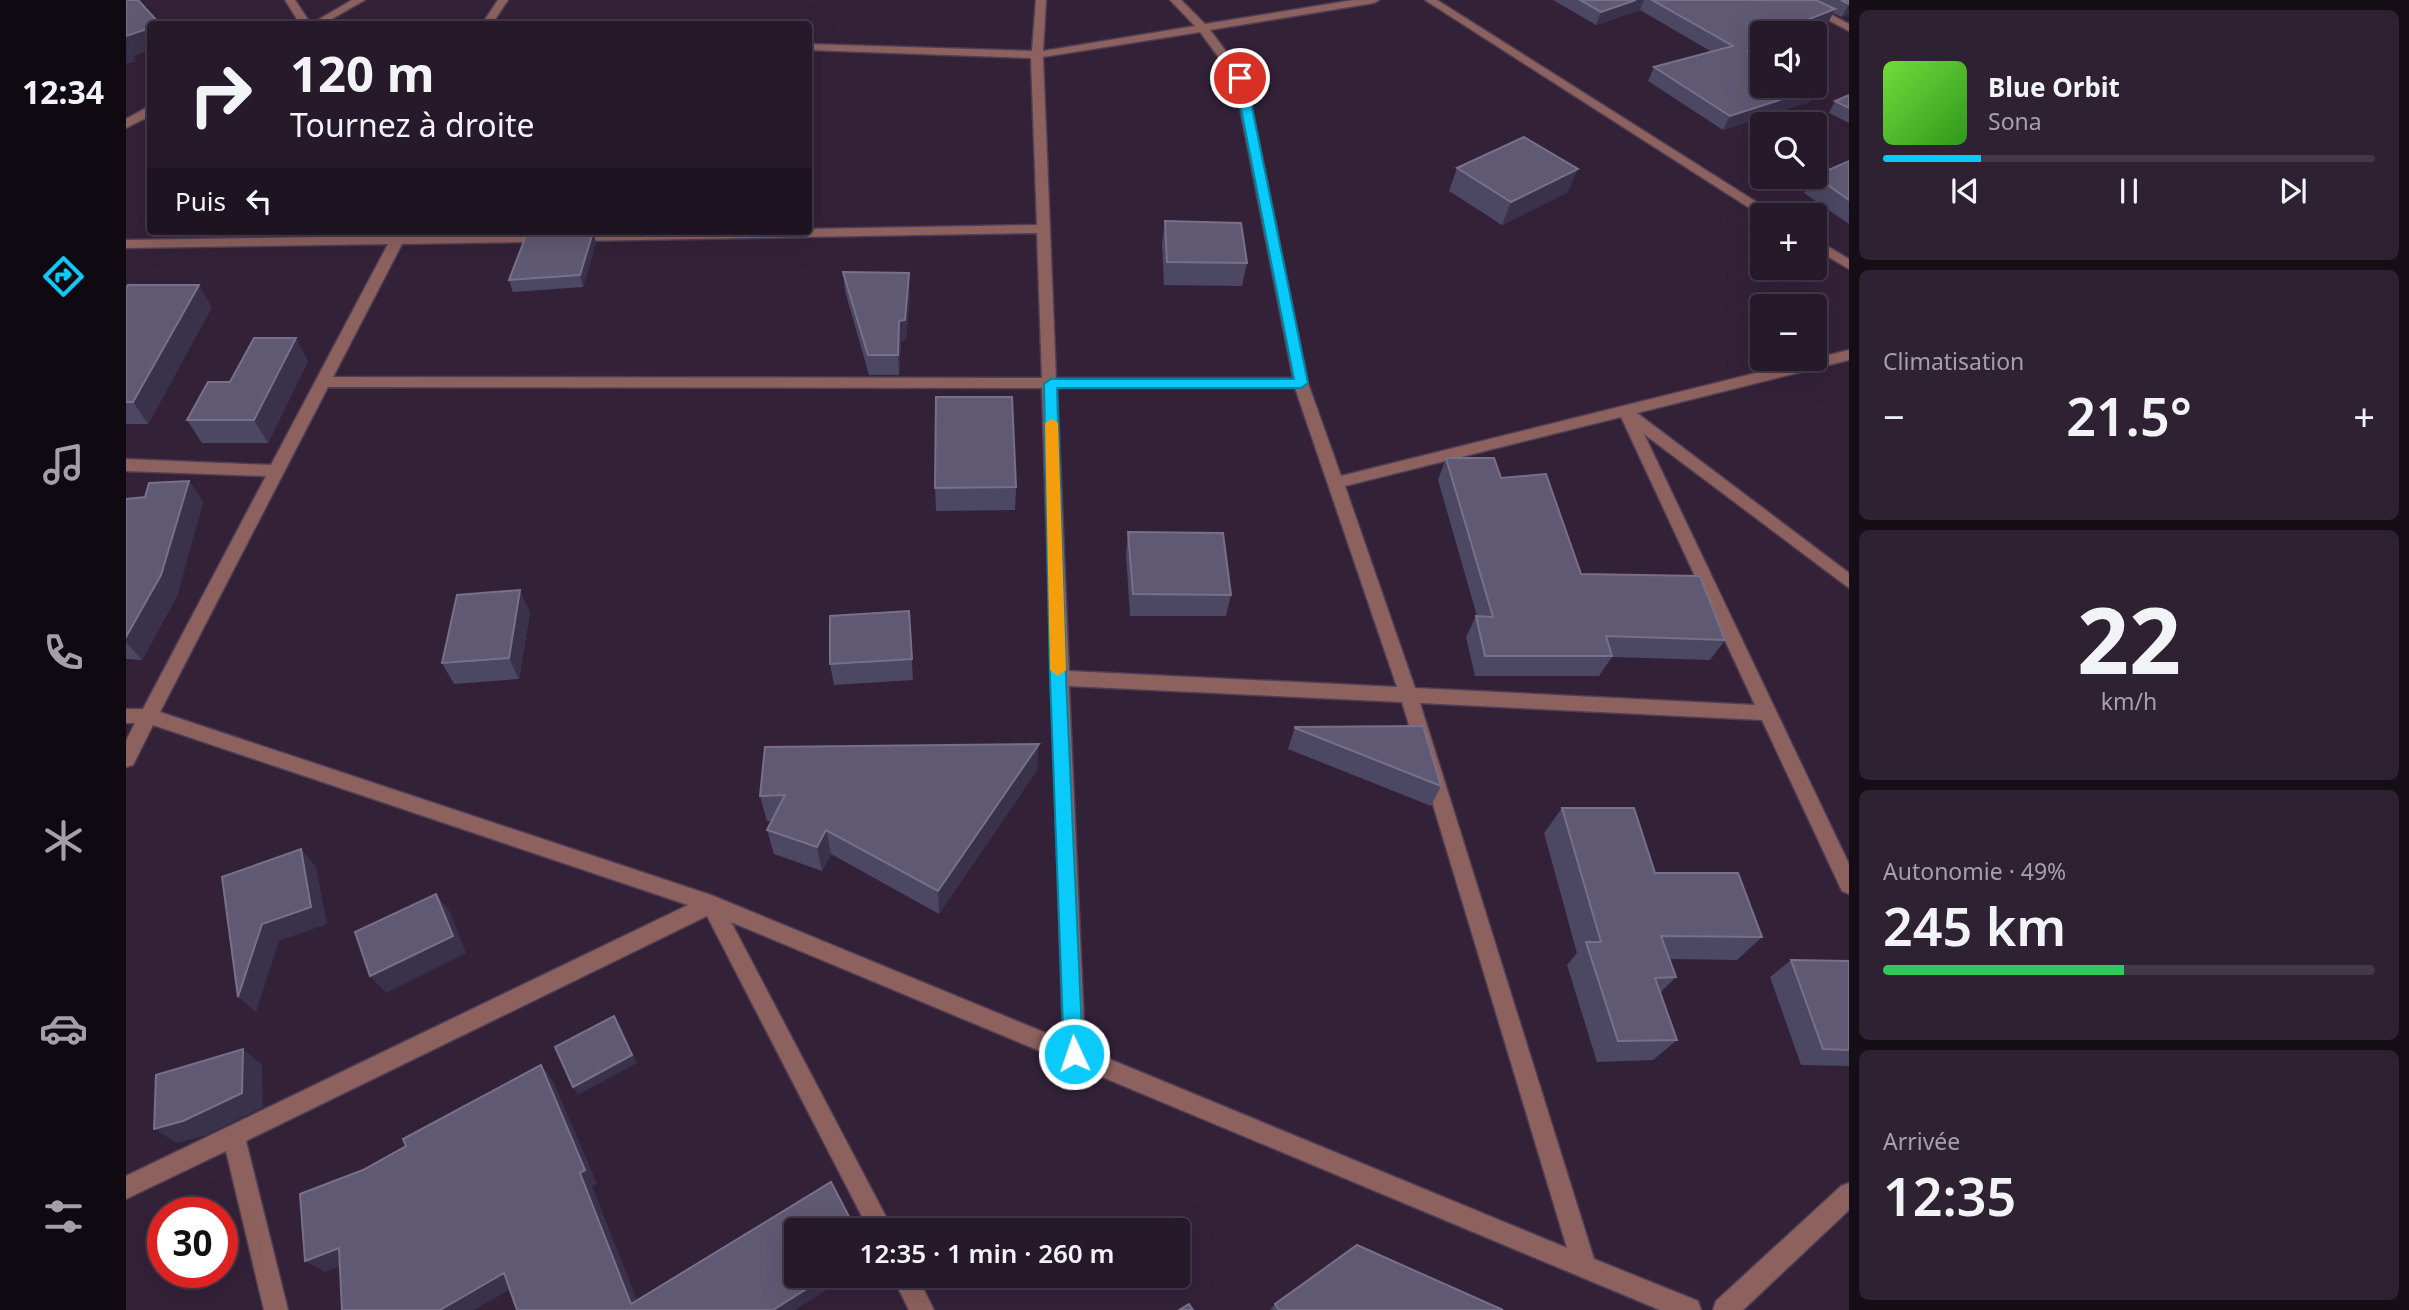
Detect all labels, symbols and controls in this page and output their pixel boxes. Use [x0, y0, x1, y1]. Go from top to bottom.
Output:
map controls [1750, 21, 1827, 371]
button: sound [1750, 21, 1827, 98]
text: 120 m [290, 40, 435, 106]
pin [1210, 48, 1270, 108]
icon: right [175, 49, 266, 140]
icon: arrive [1221, 59, 1259, 97]
text: Blue Orbit [1988, 69, 2120, 105]
text: 12:34 [22, 70, 104, 113]
text: Tournez à droite [290, 103, 535, 146]
text: Sona [1988, 105, 2042, 137]
button: search [1750, 112, 1827, 189]
icon: previous [1946, 172, 1984, 210]
icon: pause [2110, 172, 2148, 210]
icon: next [2274, 172, 2312, 210]
icon: left [240, 182, 278, 220]
text: Puis [175, 183, 226, 219]
button: + [1750, 203, 1827, 280]
icon: directions [39, 252, 88, 301]
button: − [1750, 294, 1827, 371]
text: Climatisation [1883, 345, 2024, 377]
text: 21.5° [2066, 380, 2192, 451]
text: − [1883, 390, 1905, 442]
text: + [2353, 390, 2375, 442]
icon: music [39, 440, 88, 489]
text: 22 [2077, 577, 2181, 701]
icon: phone [39, 628, 88, 677]
text: km/h [2101, 685, 2157, 717]
icon: climate [39, 816, 88, 865]
text: Autonomie · 49% [1883, 855, 2066, 887]
text: 245 km [1883, 890, 2066, 961]
icon: car [39, 1004, 88, 1053]
position arrow [1037, 1017, 1111, 1091]
text: Arrivée [1883, 1125, 1960, 1157]
text: 12:35 [1883, 1160, 2016, 1231]
icon: filters [39, 1192, 88, 1241]
speed limit sign: 30 [147, 1197, 238, 1288]
text: 12:35 · 1 min · 260 m [860, 1235, 1114, 1271]

